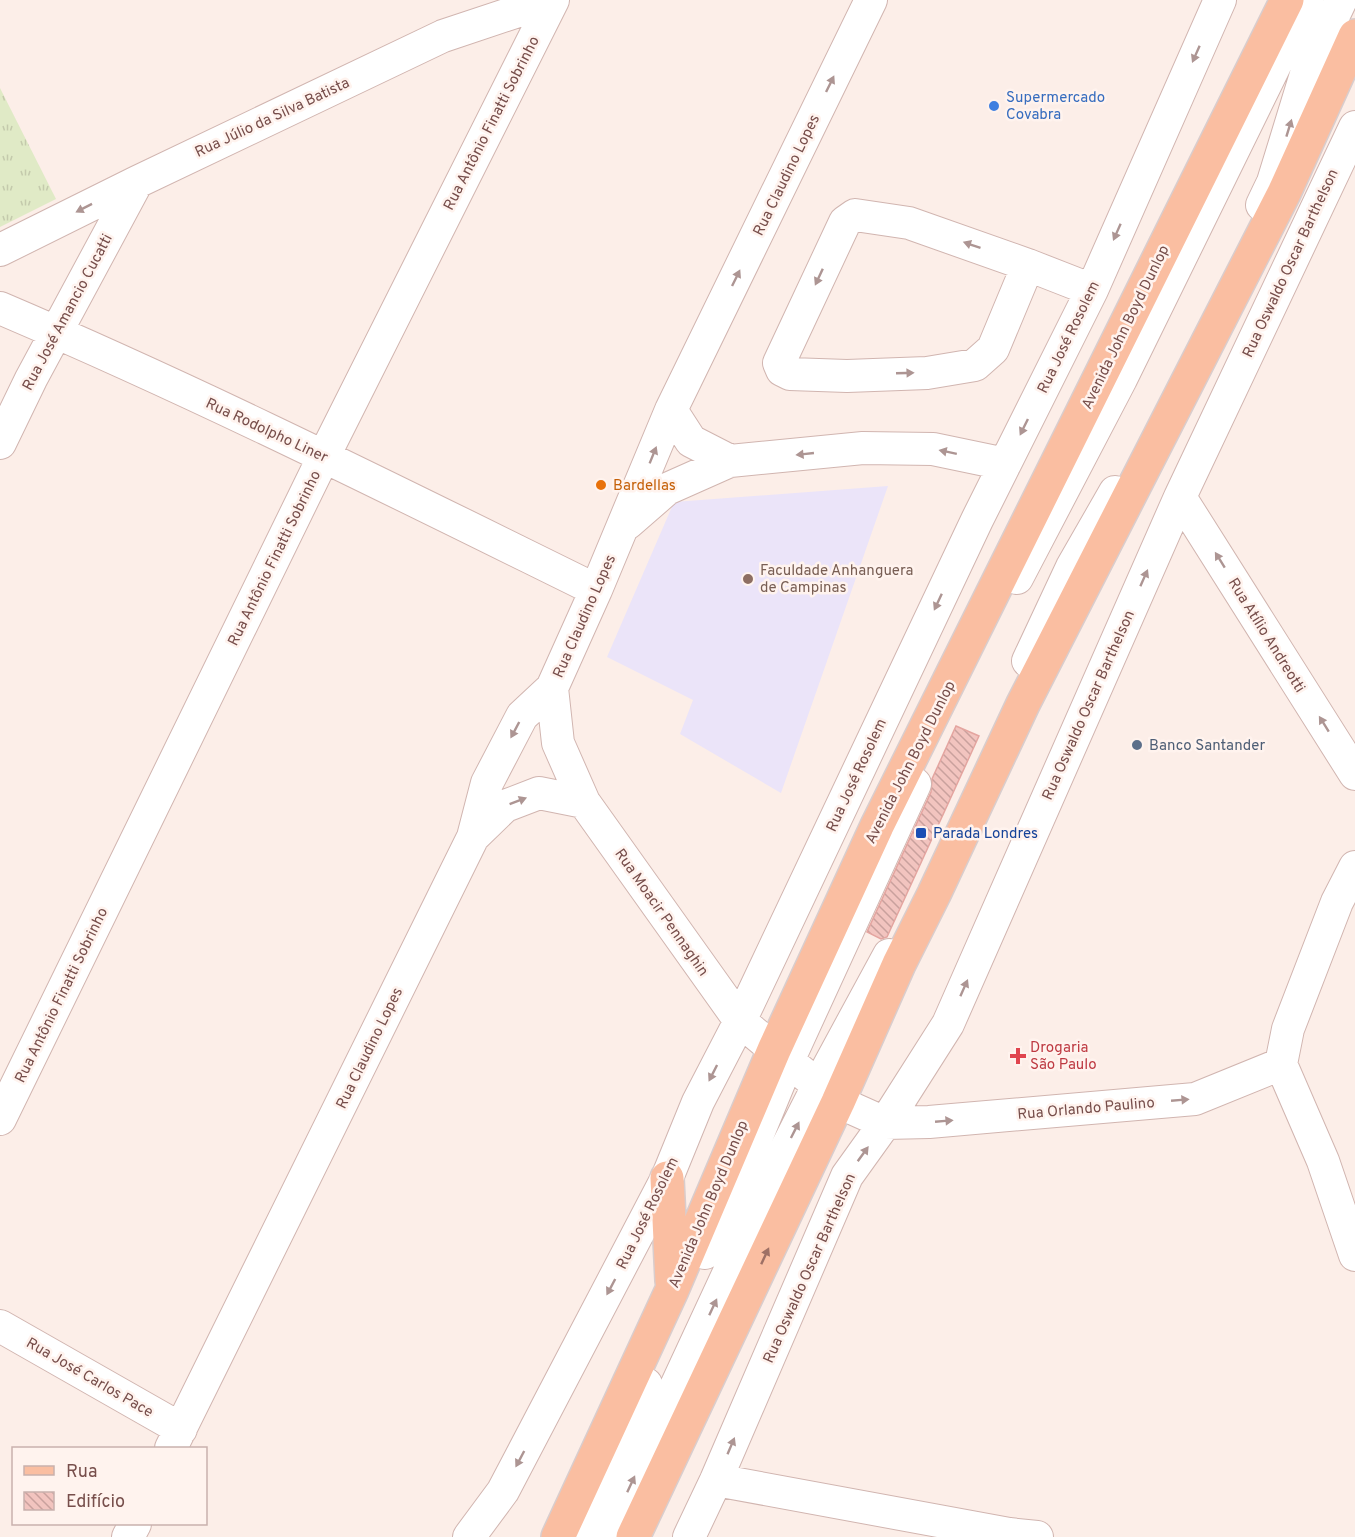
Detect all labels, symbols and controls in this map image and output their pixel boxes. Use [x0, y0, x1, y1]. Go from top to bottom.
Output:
street label: Rua Antônio Finatti Sobrinho [440, 33, 545, 214]
one-way arrow [1191, 45, 1201, 63]
street label: Rua Júlio da Silva Batista [192, 74, 353, 163]
one-way arrow [826, 75, 835, 92]
place label: Supermercado Covabra [1006, 89, 1105, 125]
marker: Supermercado Covabra [987, 99, 1001, 113]
street label: Rua Claudino Lopes [750, 112, 825, 239]
one-way arrow [1285, 119, 1295, 137]
street label: Rua Oswaldo Oscar Barthelson [1239, 166, 1343, 361]
one-way arrow [76, 203, 93, 212]
one-way arrow [1112, 223, 1122, 241]
street label: Rua José Amancio Cucatti [19, 231, 118, 394]
one-way arrow [963, 240, 981, 250]
street label: Avenida John Boyd Dunlop [1078, 242, 1174, 413]
one-way arrow [730, 269, 740, 287]
one-way arrow [815, 269, 824, 286]
street label: Rua José Rosolem [1034, 278, 1105, 397]
one-way arrow [896, 369, 915, 378]
street label: Rua Rodolpho Liner [202, 395, 331, 468]
one-way arrow [1019, 418, 1029, 435]
one-way arrow [648, 445, 658, 463]
one-way arrow [938, 447, 957, 456]
one-way arrow [795, 449, 814, 459]
street label: Rua Antônio Finatti Sobrinho [225, 468, 326, 649]
place label: Bardellas [613, 477, 676, 496]
marker: Bardellas [594, 478, 608, 492]
one-way arrow [1214, 551, 1225, 568]
street label: Rua Claudino Lopes [550, 552, 621, 681]
place label: Faculdade Anhanguera de Campinas [760, 562, 913, 598]
one-way arrow [1139, 569, 1149, 587]
marker: Faculdade Anhanguera de Campinas [741, 572, 755, 586]
street label: Rua Atílio Andreotti [1223, 575, 1309, 697]
one-way arrow [933, 593, 942, 610]
street label: Rua Oswaldo Oscar Barthelson [1039, 608, 1140, 804]
street label: Avenida John Boyd Dunlop [862, 678, 961, 847]
street label: Rua José Rosolem [823, 716, 892, 835]
one-way arrow [1318, 716, 1329, 733]
one-way arrow [510, 721, 520, 738]
place label: Banco Santander [1149, 737, 1265, 756]
marker: Banco Santander [1130, 738, 1144, 752]
one-way arrow [509, 796, 527, 806]
place label: Parada Londres [933, 825, 1038, 844]
marker: Parada Londres [914, 826, 928, 840]
street label: Rua Moacir Pennaghin [610, 845, 712, 980]
street label: Rua Antônio Finatti Sobrinho [12, 905, 113, 1086]
one-way arrow [959, 978, 969, 996]
street label: Rua Claudino Lopes [333, 985, 408, 1112]
place label: Drogaria São Paulo [1030, 1039, 1097, 1075]
marker: Drogaria São Paulo [1011, 1049, 1025, 1063]
one-way arrow [708, 1065, 718, 1082]
street label: Rua Orlando Paulino [1017, 1094, 1156, 1125]
one-way arrow [1170, 1095, 1189, 1105]
one-way arrow [934, 1116, 953, 1126]
street label: Avenida John Boyd Dunlop [665, 1118, 753, 1291]
one-way arrow [791, 1122, 800, 1139]
one-way arrow [857, 1146, 869, 1162]
street label: Rua José Rosolem [613, 1154, 684, 1273]
street label: Rua Oswaldo Oscar Barthelson [760, 1171, 861, 1367]
one-way arrow [761, 1247, 770, 1264]
one-way arrow [606, 1278, 615, 1295]
one-way arrow [708, 1299, 717, 1316]
street label: Rua José Carlos Pace [22, 1334, 156, 1422]
one-way arrow [726, 1436, 736, 1454]
legend [12, 1447, 207, 1525]
one-way arrow [515, 1451, 525, 1468]
text: Rua [66, 1461, 97, 1484]
one-way arrow [626, 1475, 635, 1492]
text: Edifício [66, 1491, 125, 1514]

